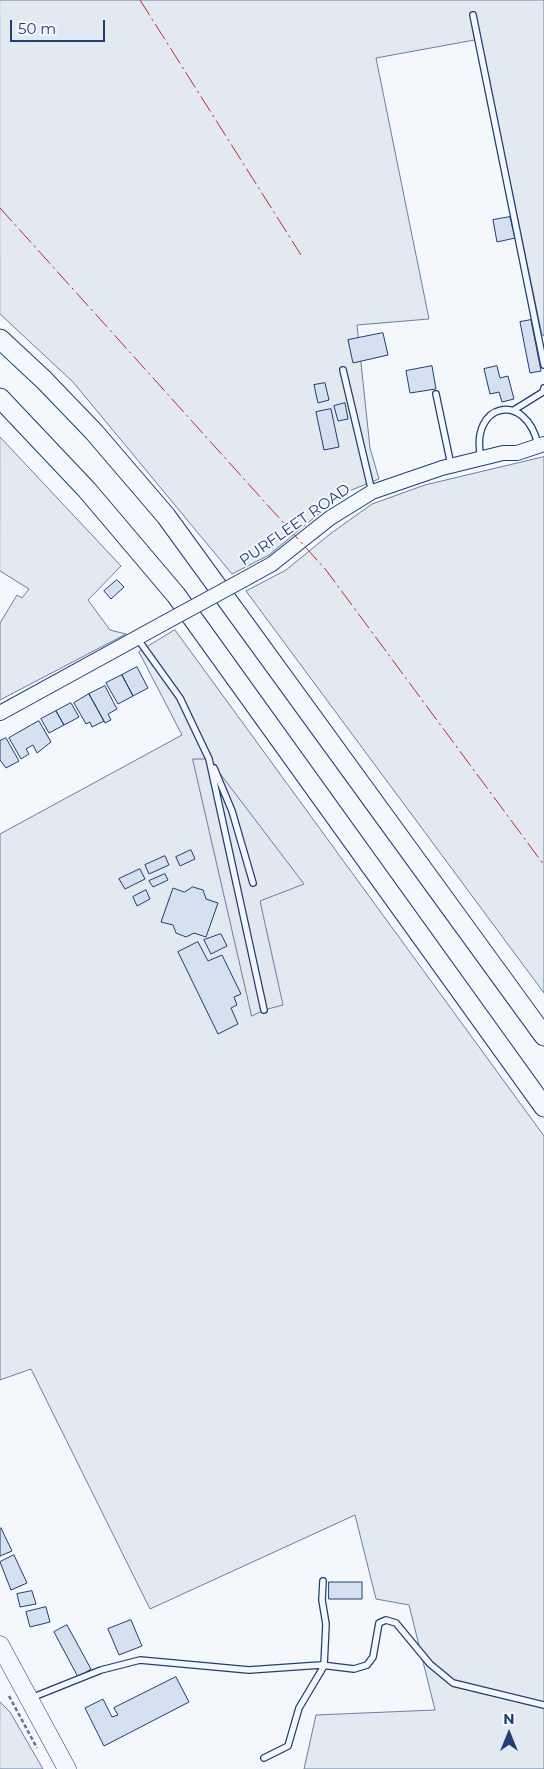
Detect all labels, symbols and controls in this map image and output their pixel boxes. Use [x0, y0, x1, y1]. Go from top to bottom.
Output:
scale bar [12, 10, 108, 42]
text: 50 m [18, 19, 56, 38]
street label: PURFLEET ROAD [236, 480, 354, 570]
north arrow [484, 1709, 534, 1759]
text: N [503, 1710, 515, 1728]

